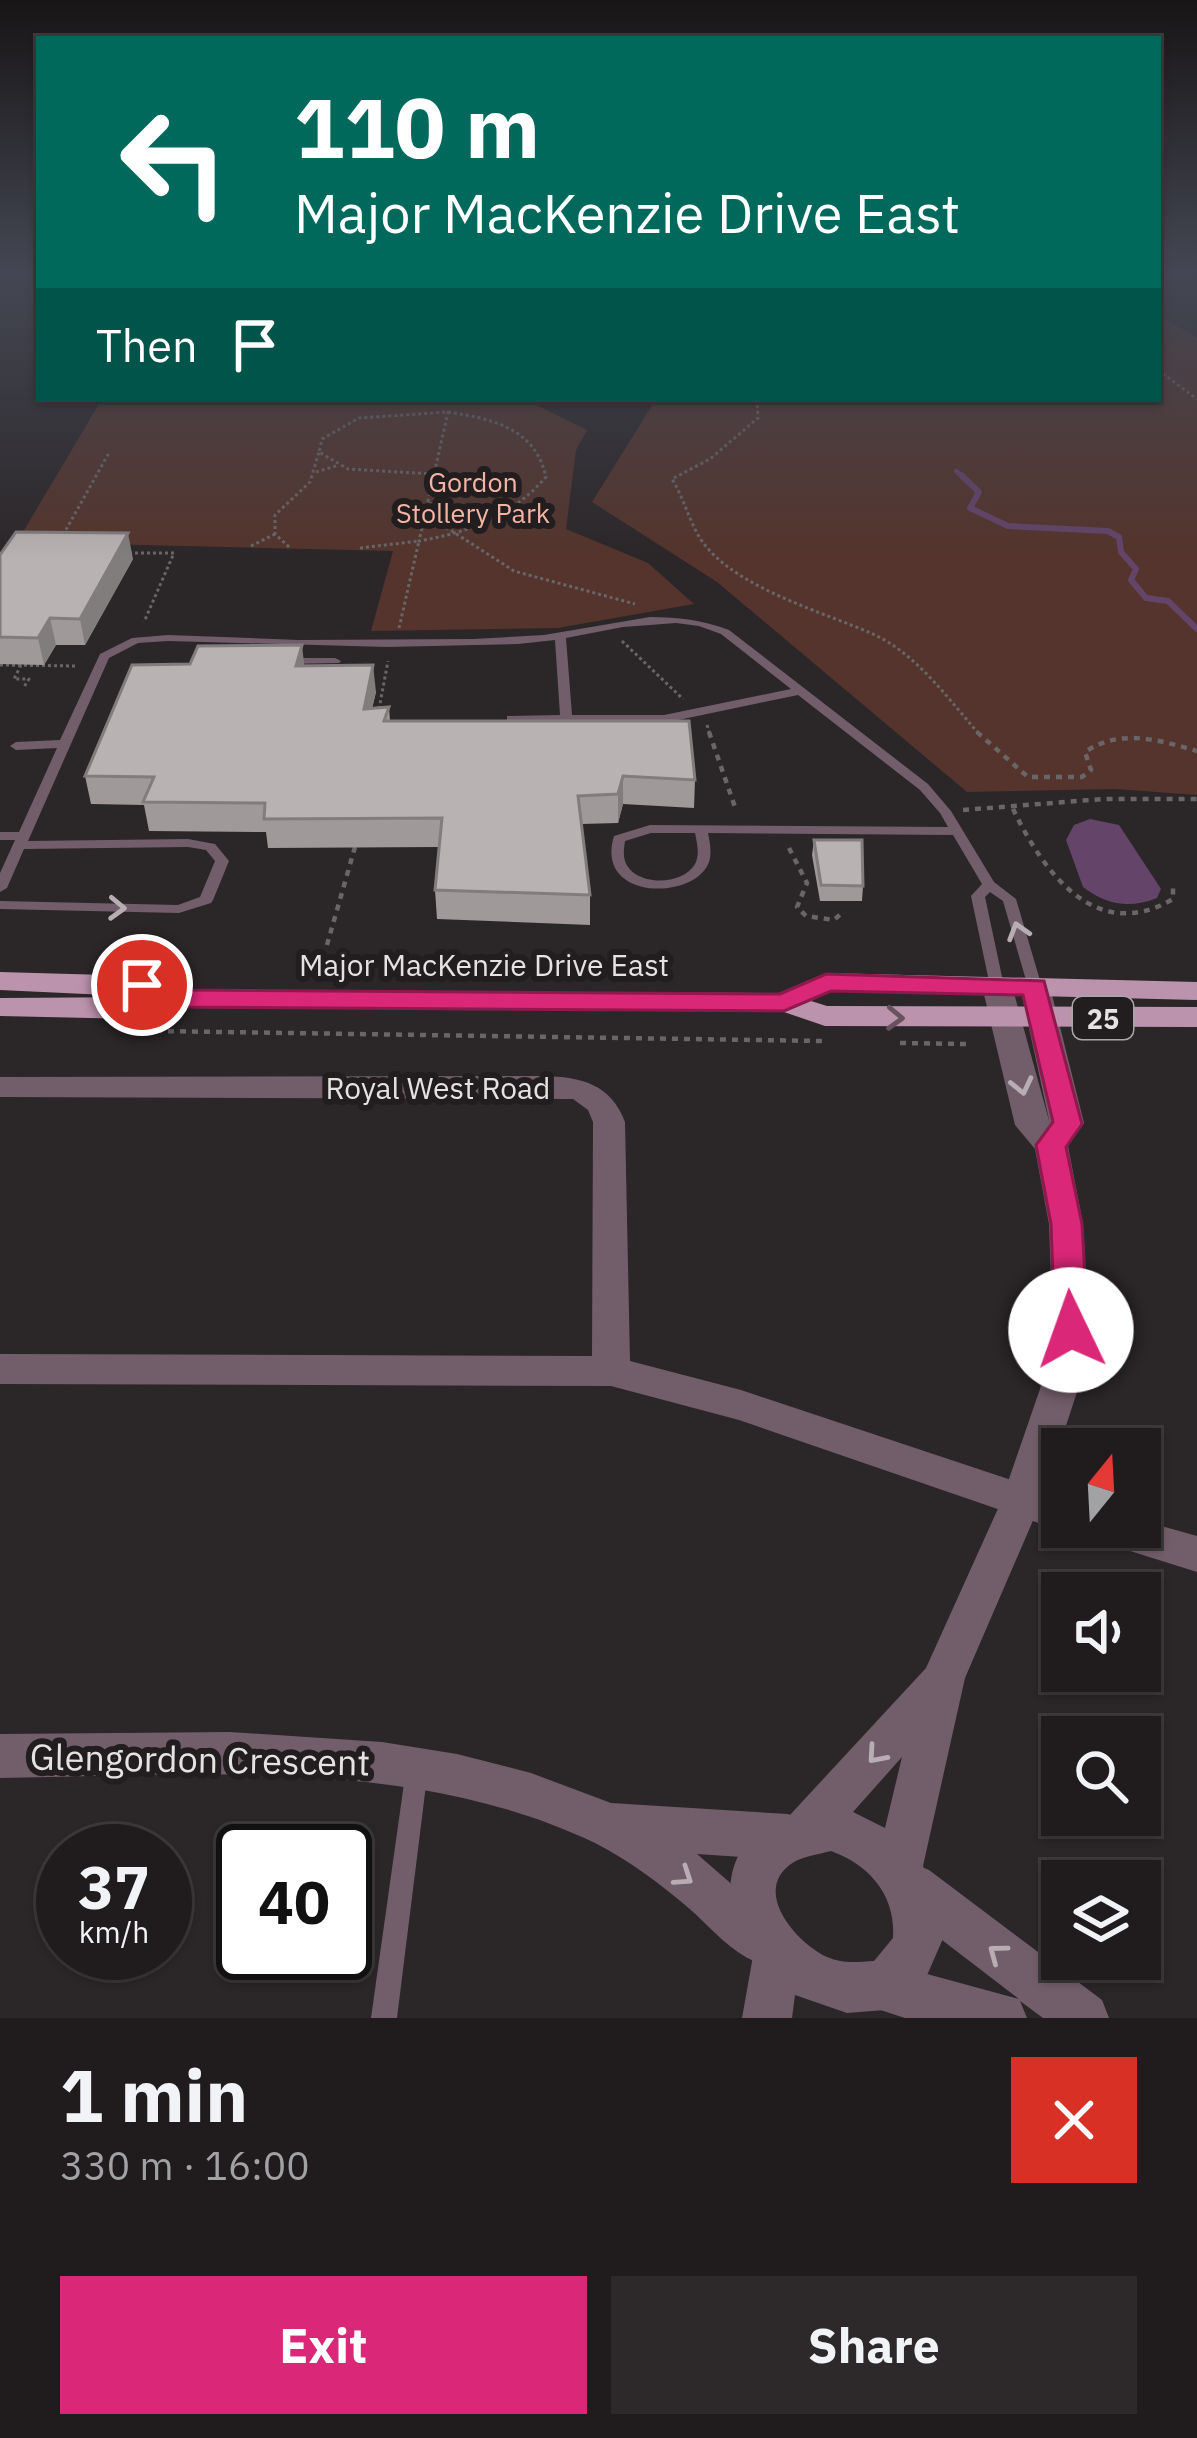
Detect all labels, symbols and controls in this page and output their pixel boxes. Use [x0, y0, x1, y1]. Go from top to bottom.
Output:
text: 110 m [294, 72, 540, 181]
icon: left [96, 84, 252, 240]
text: Major MacKenzie Drive East [294, 178, 960, 248]
icon: arrive [222, 312, 288, 378]
text: Then [96, 316, 198, 374]
park label: Gordon Stollery Park [396, 464, 550, 530]
one-way arrow [108, 894, 127, 920]
one-way arrow [1007, 922, 1032, 943]
pin [91, 934, 193, 1036]
street label: Major MacKenzie Drive East [299, 945, 669, 984]
icon: arrive [109, 952, 175, 1018]
road number: 25 [1073, 997, 1133, 1039]
one-way arrow [886, 1004, 905, 1030]
street label: Royal West Road [326, 1068, 550, 1107]
one-way arrow [1008, 1075, 1033, 1095]
position arrow [1008, 1267, 1134, 1393]
north arrow [1041, 1428, 1161, 1548]
map controls [1041, 1428, 1161, 1980]
button: sound [1041, 1572, 1161, 1692]
button: search [1041, 1716, 1161, 1836]
street label: Glengordon Crescent [29, 1733, 371, 1785]
one-way arrow [869, 1741, 891, 1763]
speed limit sign: 40 [216, 1824, 372, 1980]
text: 37 [78, 1847, 150, 1926]
button: layers [1041, 1860, 1161, 1980]
one-way arrow [671, 1863, 693, 1885]
text: km/h [79, 1912, 149, 1951]
one-way arrow [988, 1946, 1010, 1968]
text: 1 min [60, 2048, 248, 2142]
button: close [1011, 2057, 1137, 2183]
text: 330 m · 16:00 [60, 2140, 310, 2191]
button: Exit [60, 2276, 587, 2414]
button: Share [611, 2276, 1137, 2414]

